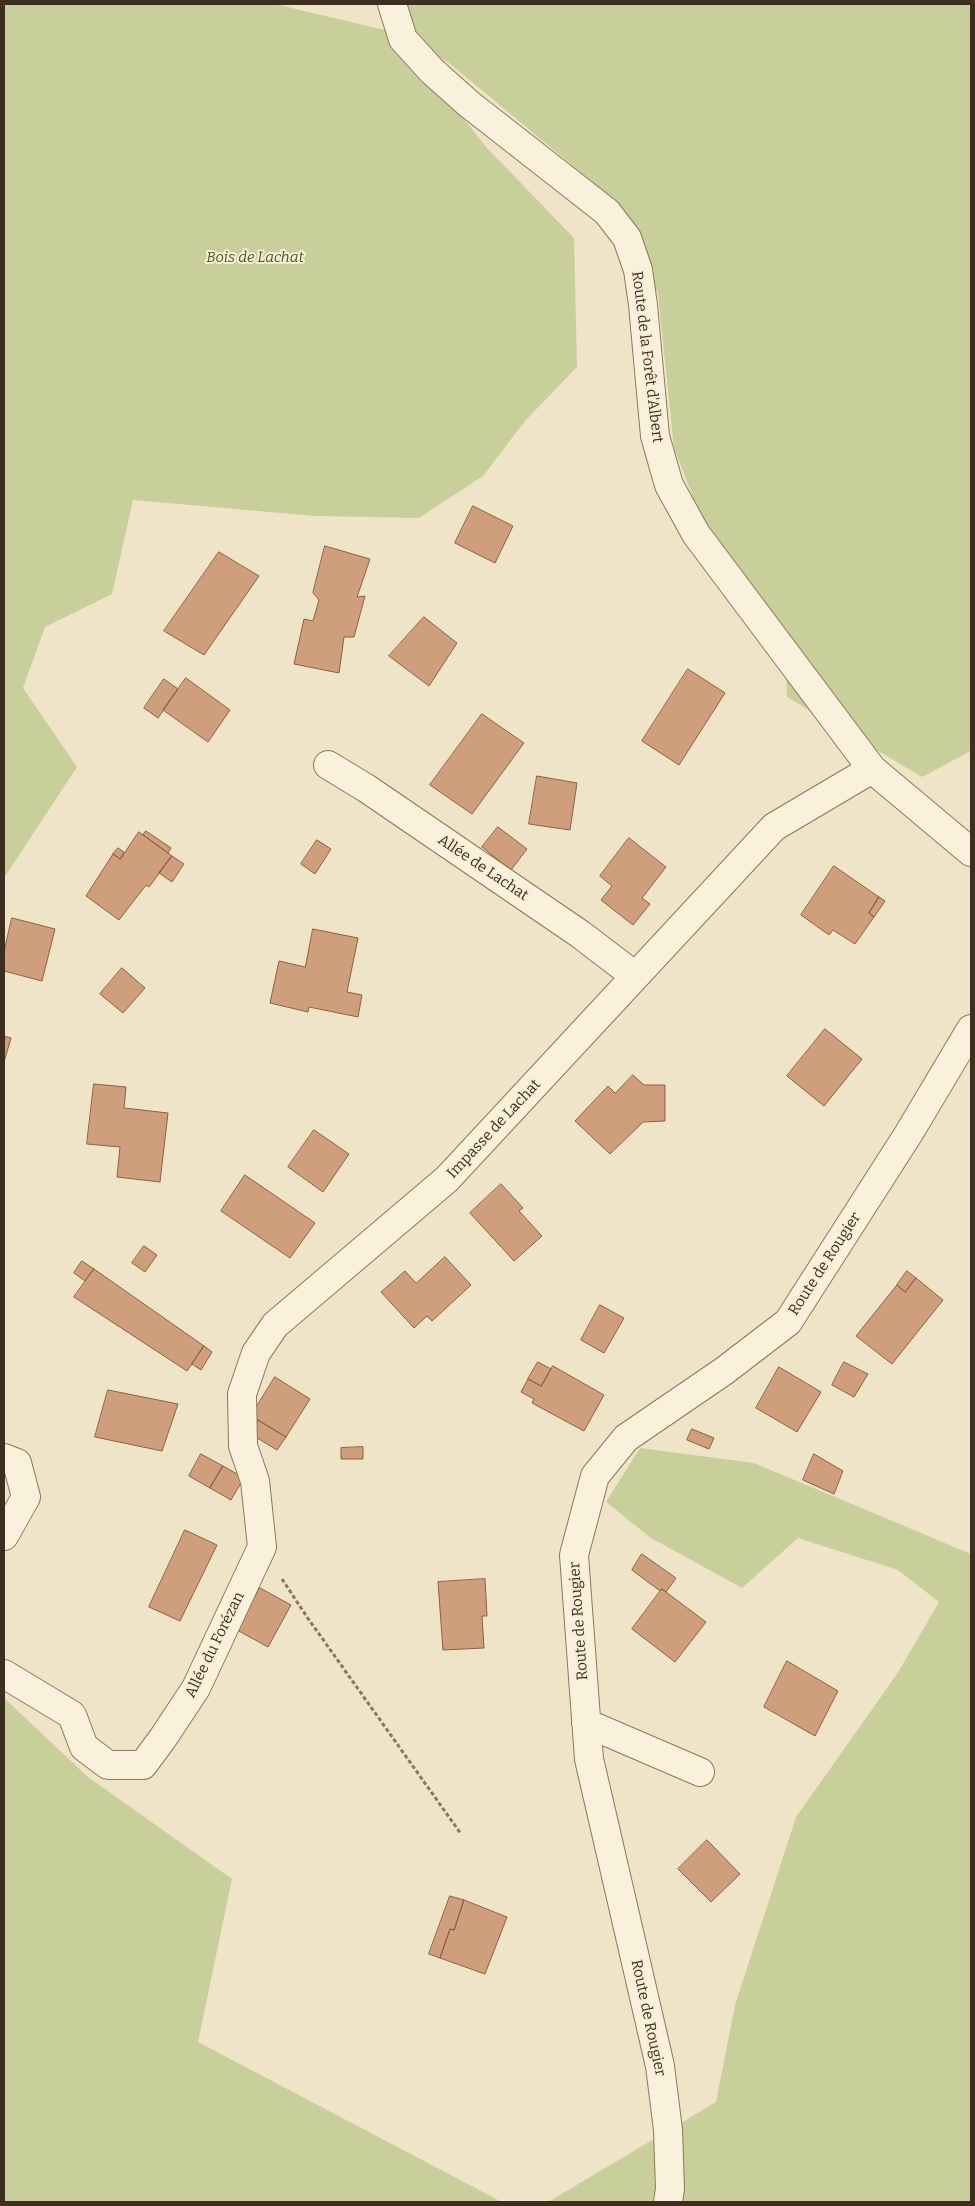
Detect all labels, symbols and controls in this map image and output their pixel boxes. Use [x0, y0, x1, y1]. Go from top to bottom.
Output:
park label: Bois de Lachat [206, 249, 304, 267]
street label: Route de la Forêt d'Albert [628, 270, 666, 444]
street label: Allée de Lachat [434, 831, 532, 905]
street label: Impasse de Lachat [443, 1076, 545, 1182]
street label: Route de Rougier [785, 1209, 865, 1319]
street label: Route de Rougier [566, 1561, 592, 1681]
street label: Allée du Forézan [182, 1589, 248, 1701]
street label: Route de Rougier [627, 1958, 669, 2078]

